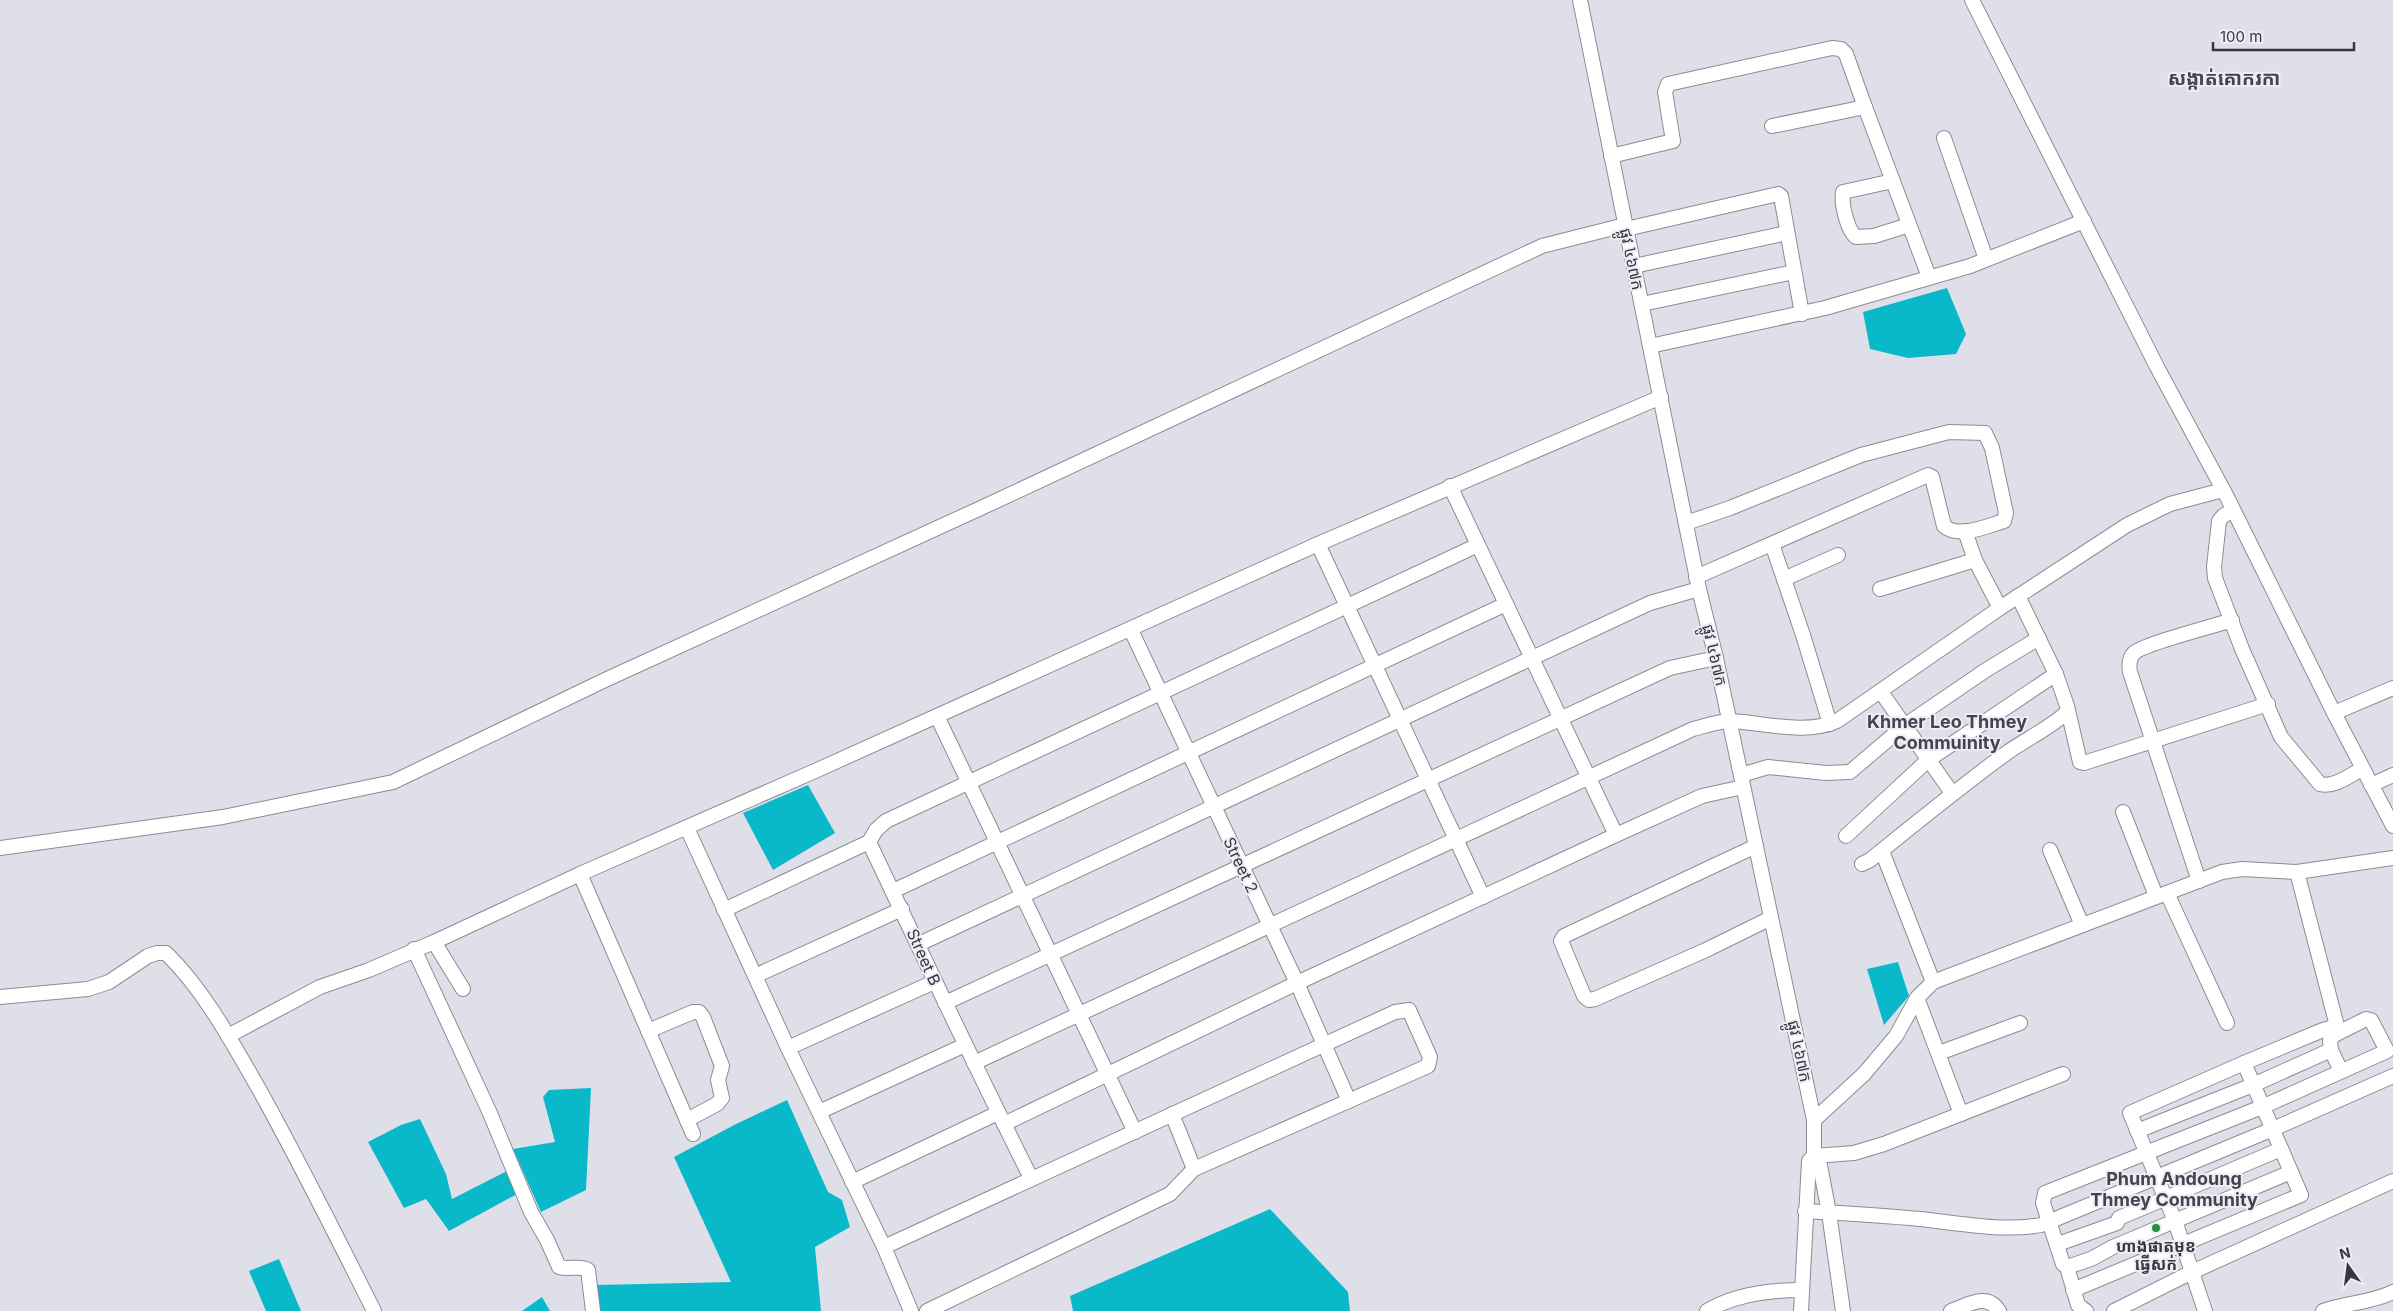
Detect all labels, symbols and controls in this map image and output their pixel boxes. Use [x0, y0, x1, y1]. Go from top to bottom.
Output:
scale bar [2213, 20, 2354, 52]
text: 100 m [2220, 27, 2262, 46]
district label: សង្កាត់គោករកា [2168, 67, 2280, 90]
street label: ផ្លូវ ៤៦៧ក [1611, 226, 1648, 293]
street label: ផ្លូវ ៤៦៧ក [1694, 622, 1732, 689]
district label: Khmer Leo Thmey Commuinity [1867, 711, 2027, 753]
street label: Street 2 [1219, 834, 1263, 896]
street label: Street B [903, 925, 945, 989]
street label: ផ្លូវ ៤៦៧ក [1779, 1018, 1816, 1085]
district label: Phum Andoung Thmey Community [2090, 1168, 2258, 1210]
marker: ហាងផាតមុខ ធ្វើសក់ [2150, 1222, 2162, 1234]
place label: ហាងផាតមុខ ធ្វើសក់ [2116, 1236, 2196, 1274]
north arrow [2323, 1241, 2373, 1291]
text: N [2338, 1243, 2352, 1262]

